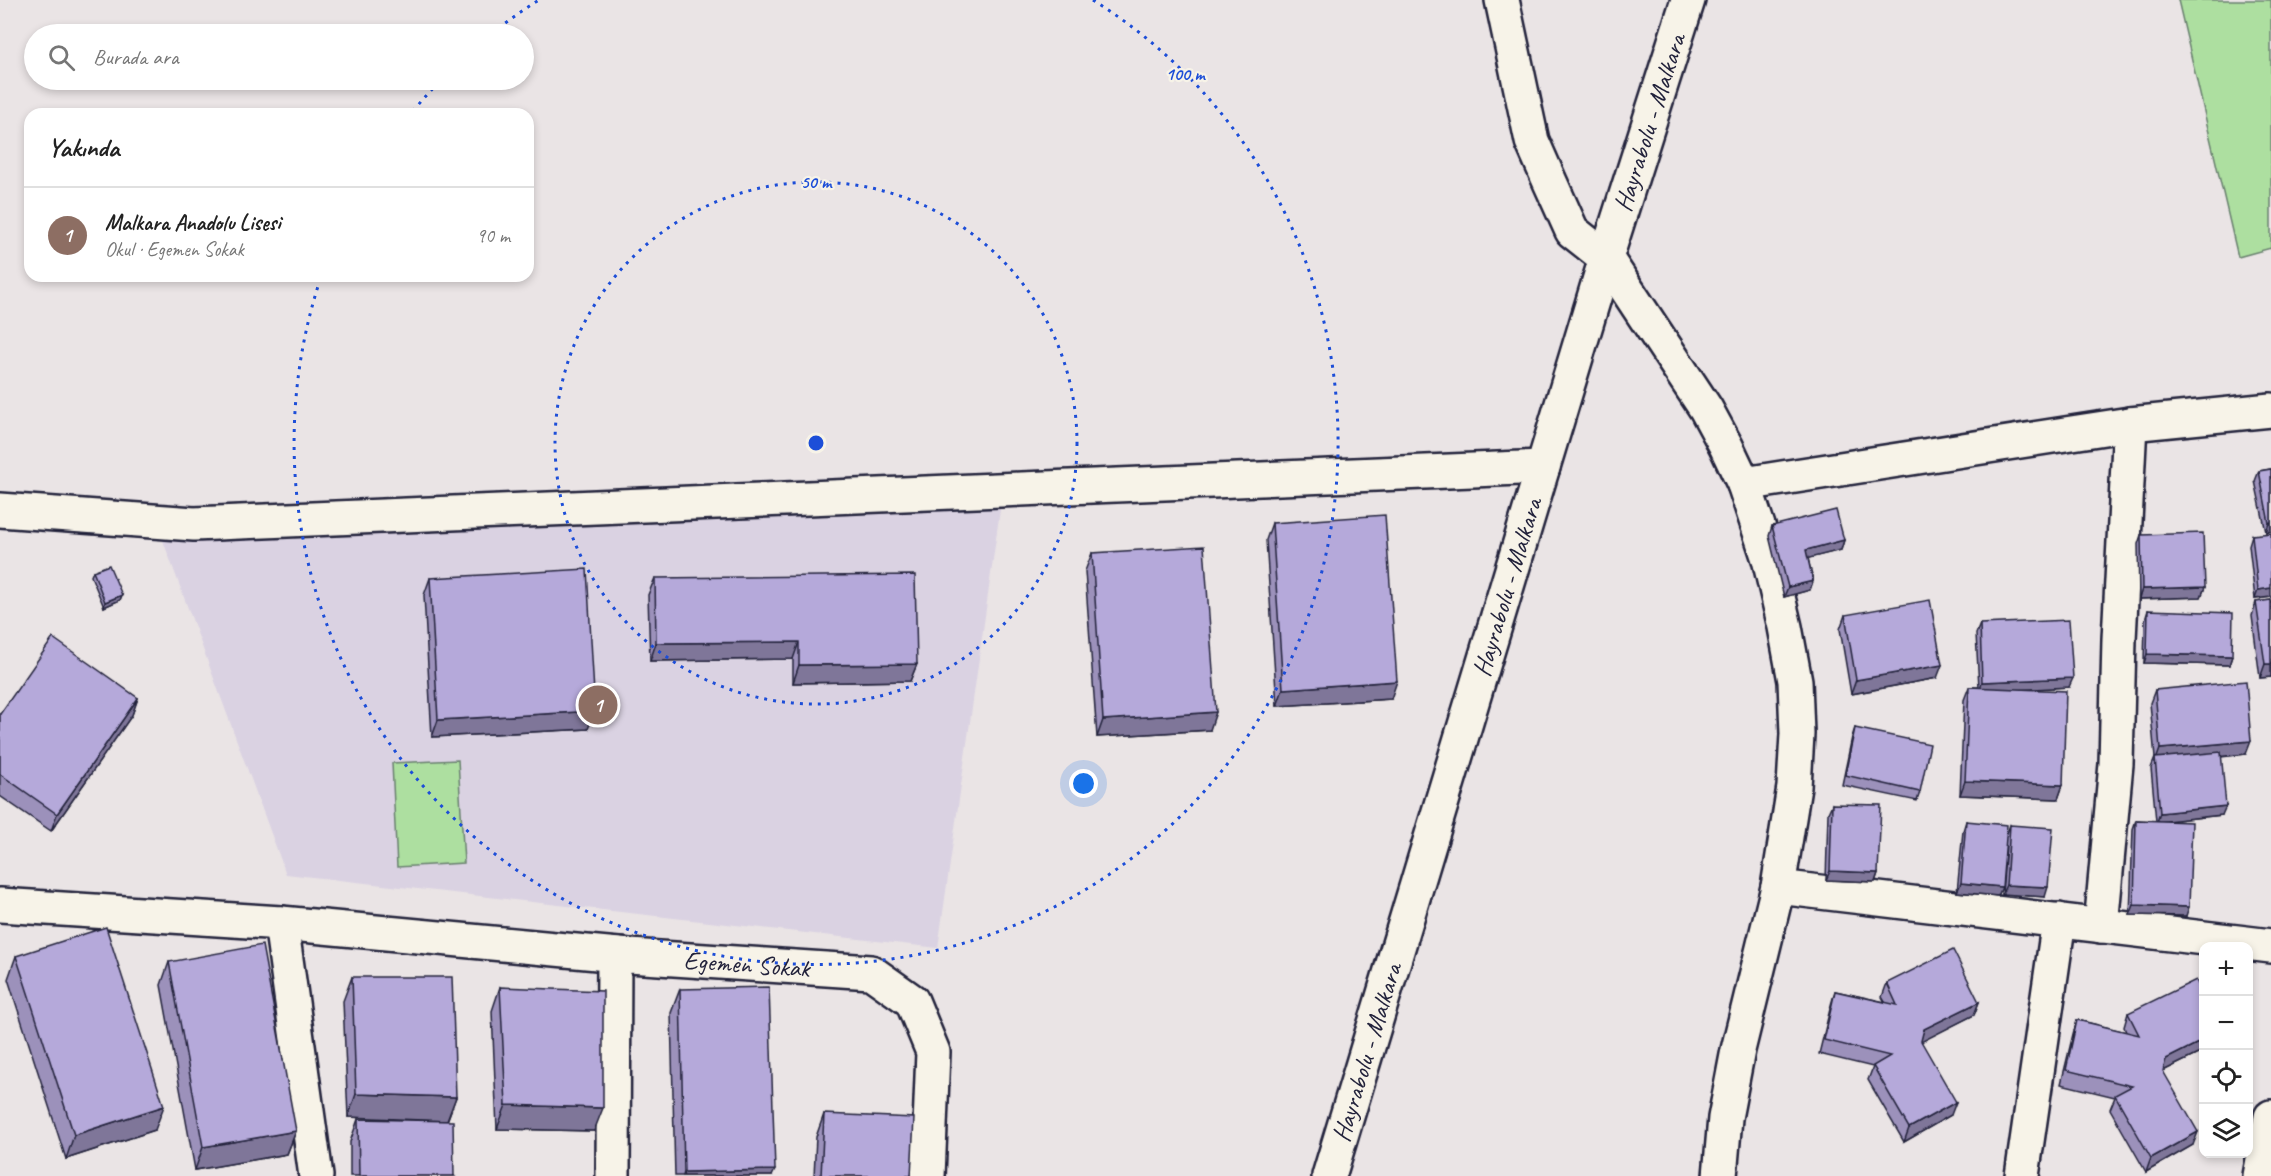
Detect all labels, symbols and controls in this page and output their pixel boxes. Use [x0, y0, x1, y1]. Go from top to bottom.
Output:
search box [24, 24, 534, 90]
street label: Hayrabolu - Malkara [1605, 28, 1693, 215]
icon: search [45, 41, 78, 74]
text: Burada ara [93, 43, 179, 71]
text: 100 m [1166, 63, 1206, 85]
text: Yakında [48, 131, 119, 164]
text: 50 m [801, 171, 833, 193]
text: Malkara Anadolu Lisesi [105, 209, 281, 237]
text: 1 [63, 223, 72, 248]
text: 90 m [476, 223, 510, 248]
text: Okul · Egemen Sokak [105, 237, 244, 262]
centre of rings [806, 433, 826, 453]
street label: Hayrabolu - Malkara [1464, 492, 1550, 680]
pin: 1 [578, 682, 618, 728]
your location [1069, 769, 1098, 798]
map controls [2199, 942, 2253, 1158]
button: + [2199, 942, 2253, 996]
street label: Egemen Sokak [683, 943, 812, 985]
street label: Hayrabolu - Malkara [1324, 957, 1409, 1145]
button: − [2199, 996, 2253, 1050]
button: locate [2199, 1050, 2253, 1104]
button: layers [2199, 1104, 2253, 1158]

